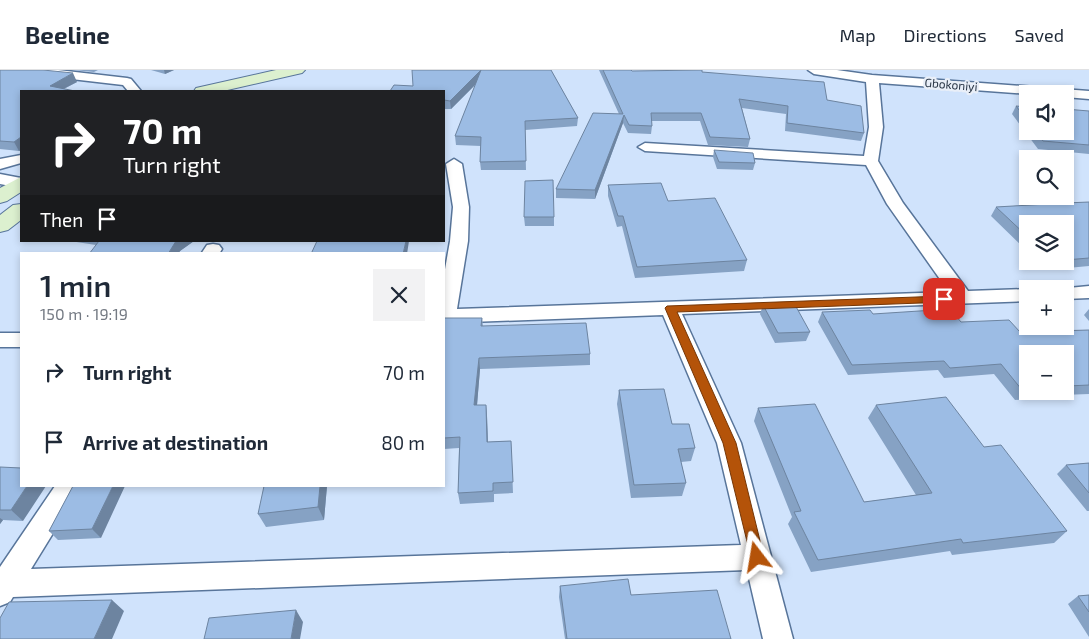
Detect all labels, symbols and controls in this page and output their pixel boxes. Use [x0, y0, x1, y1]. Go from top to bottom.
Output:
text: Beeline [25, 20, 110, 49]
text: Map [839, 24, 876, 46]
text: Directions [904, 24, 987, 46]
text: Saved [1015, 24, 1064, 46]
street label: Gbokoniyi [924, 75, 978, 93]
map controls [1019, 85, 1074, 400]
button: sound [1019, 85, 1074, 140]
text: 70 m [123, 109, 202, 151]
icon: right [40, 110, 105, 175]
button: search [1019, 150, 1074, 205]
text: Turn right [123, 151, 221, 177]
icon: arrive [93, 205, 121, 233]
text: Then [40, 208, 83, 231]
button: layers [1019, 215, 1074, 270]
text: 1 min [40, 267, 111, 303]
button: close [373, 269, 425, 321]
pin [923, 278, 965, 320]
button: + [1019, 280, 1074, 335]
icon: arrive [930, 285, 958, 313]
text: 150 m · 19:19 [40, 304, 128, 323]
button: − [1019, 345, 1074, 400]
icon: right [40, 358, 68, 386]
text: Turn right [83, 361, 171, 384]
text: 70 m [383, 361, 425, 384]
icon: arrive [40, 428, 68, 456]
text: Arrive at destination [83, 431, 268, 454]
text: 80 m [381, 431, 425, 454]
position arrow [730, 530, 782, 582]

